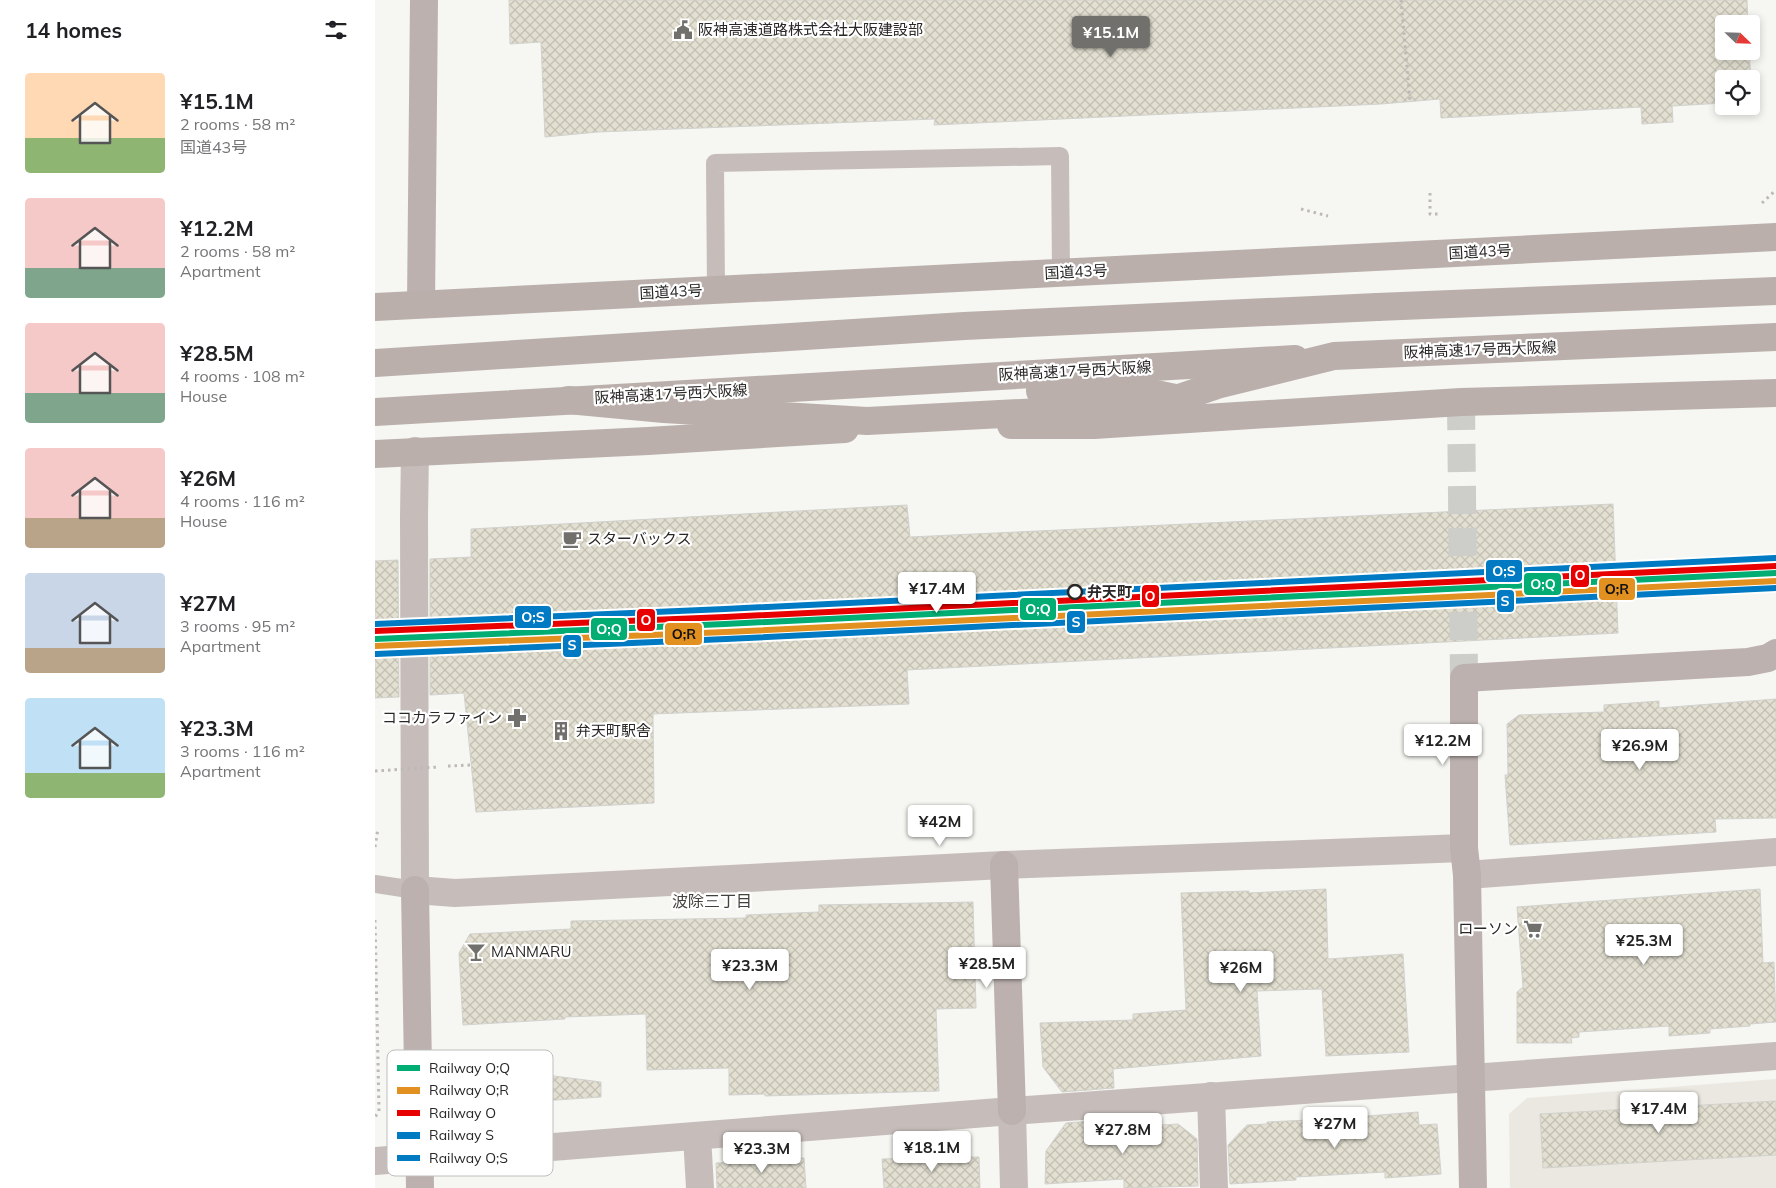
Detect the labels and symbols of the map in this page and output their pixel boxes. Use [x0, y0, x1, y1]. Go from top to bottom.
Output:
pin: ¥15.1M [1070, 15, 1152, 58]
north arrow [1715, 15, 1760, 60]
public building icon: 阪神高速道路株式会社大阪建設部 [672, 19, 694, 41]
place label: 阪神高速道路株式会社大阪建設部 [698, 20, 923, 39]
street label: 国道43号 [1448, 240, 1512, 263]
street label: 国道43号 [1044, 260, 1108, 283]
street label: 国道43号 [639, 280, 703, 303]
street label: 阪神高速17号西大阪線 [1403, 337, 1557, 362]
street label: 阪神高速17号西大阪線 [998, 357, 1152, 384]
street label: 阪神高速17号西大阪線 [594, 380, 748, 407]
cafe icon: スターバックス [561, 528, 583, 550]
place label: スターバックス [587, 529, 691, 548]
line badge: O;S [1485, 559, 1523, 583]
text: O;S [1492, 562, 1516, 580]
line badge: O [1570, 564, 1590, 588]
text: O [1574, 566, 1586, 584]
pin: ¥17.4M [896, 572, 978, 614]
line badge: O;Q [1523, 572, 1562, 596]
text: O;Q [1530, 575, 1556, 593]
line badge: O;R [1598, 577, 1636, 601]
text: O;R [1605, 580, 1629, 598]
place label: 弁天町 [1087, 582, 1132, 601]
marker: 弁天町 [1067, 584, 1083, 600]
line badge: O [1141, 584, 1160, 608]
text: O [1144, 587, 1156, 605]
line badge: S [1496, 589, 1515, 613]
text: S [1500, 592, 1510, 610]
line badge: O;Q [1019, 597, 1057, 621]
text: O;Q [1025, 600, 1051, 618]
line badge: O;S [514, 605, 552, 629]
text: O;S [521, 608, 545, 626]
line badge: O [636, 608, 656, 632]
line badge: S [1066, 610, 1086, 634]
text: O [640, 611, 652, 629]
text: S [1071, 613, 1081, 631]
line badge: O;Q [590, 617, 628, 641]
text: O;Q [596, 620, 622, 638]
line badge: O;R [664, 622, 703, 646]
text: O;R [672, 625, 696, 643]
line badge: S [562, 634, 582, 658]
text: S [567, 636, 577, 654]
pharmacy icon: ココカラファイン [506, 707, 528, 729]
place label: ココカラファイン [382, 708, 502, 727]
building icon: 弁天町駅舎 [550, 720, 572, 742]
place label: 弁天町駅舎 [576, 721, 651, 740]
pin: ¥12.2M [1402, 724, 1484, 766]
pin: ¥26.9M [1599, 728, 1681, 771]
pin: ¥42M [910, 804, 970, 847]
district label: 波除三丁目 [672, 891, 752, 911]
supermarket icon: ローソン [1522, 918, 1544, 940]
place label: ローソン [1458, 919, 1518, 938]
pin: ¥25.3M [1603, 924, 1685, 966]
bar icon: MANMARU [465, 941, 487, 963]
place label: MANMARU [491, 942, 571, 961]
pin: ¥28.5M [946, 946, 1028, 989]
pin: ¥23.3M [709, 948, 791, 991]
pin: ¥26M [1211, 950, 1271, 993]
legend [387, 1050, 553, 1176]
text: Railway O;Q [429, 1059, 510, 1077]
text: Railway O;R [429, 1081, 509, 1099]
pin: ¥17.4M [1618, 1092, 1700, 1134]
text: Railway O [429, 1104, 496, 1122]
pin: ¥27M [1305, 1106, 1365, 1149]
pin: ¥27.8M [1082, 1112, 1164, 1155]
text: Railway S [429, 1126, 494, 1144]
pin: ¥18.1M [891, 1130, 973, 1173]
pin: ¥23.3M [721, 1132, 803, 1174]
text: Railway O;S [429, 1149, 508, 1167]

